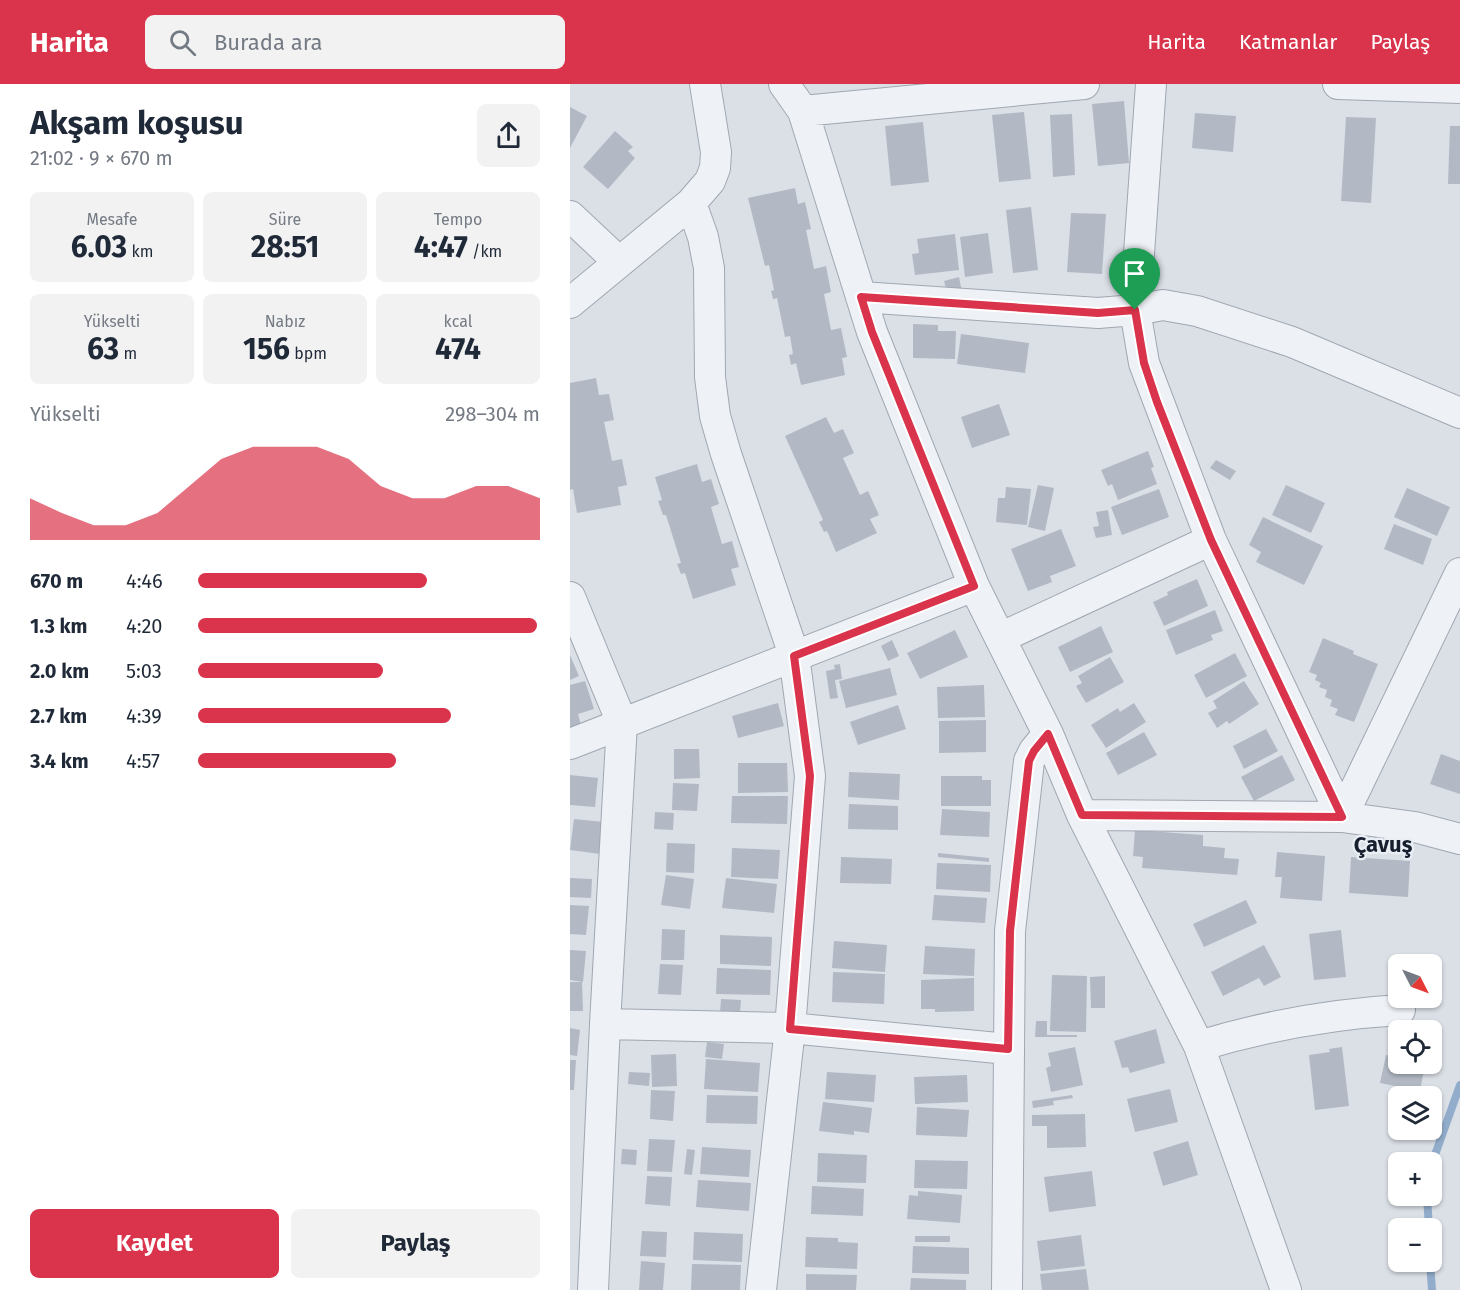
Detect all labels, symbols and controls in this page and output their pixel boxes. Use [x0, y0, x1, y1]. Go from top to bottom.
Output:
search box [145, 15, 565, 69]
text: Harita [30, 26, 109, 59]
icon: search [166, 26, 199, 59]
text: Burada ara [214, 29, 322, 56]
text: Harita [1147, 29, 1206, 55]
text: Katmanlar [1239, 29, 1337, 55]
text: Paylaş [1370, 29, 1430, 55]
text: Akşam koşusu [30, 103, 244, 143]
button: share [477, 104, 540, 167]
text: 21:02 · 9 × 670 m [30, 146, 173, 170]
text: Mesafe [86, 210, 138, 229]
text: Süre [269, 210, 301, 229]
text: Tempo [434, 210, 482, 229]
text: 6.03 [71, 229, 127, 265]
text: 28:51 [251, 229, 319, 265]
text: 4:47 [414, 229, 468, 265]
text: km [127, 242, 153, 261]
text: /km [468, 242, 502, 261]
pin [1109, 248, 1160, 310]
icon: arrive [1118, 257, 1151, 290]
text: Yükselti [84, 312, 140, 331]
text: Nabız [265, 312, 305, 331]
text: kcal [444, 312, 472, 331]
text: 63 [87, 331, 119, 367]
text: 156 [243, 331, 290, 367]
text: 474 [435, 331, 481, 367]
text: m [119, 344, 137, 363]
text: bpm [290, 344, 327, 363]
text: Yükselti [30, 402, 101, 426]
text: 298–304 m [445, 402, 540, 426]
text: 670 m [30, 569, 83, 593]
text: 4:46 [126, 569, 163, 593]
text: 1.3 km [30, 614, 87, 638]
text: 4:20 [126, 614, 163, 638]
text: 2.0 km [30, 659, 89, 683]
text: 5:03 [126, 659, 162, 683]
text: 2.7 km [30, 704, 87, 728]
text: 4:39 [126, 704, 162, 728]
text: 3.4 km [30, 749, 89, 773]
text: 4:57 [126, 749, 160, 773]
district label: Çavuş [1354, 831, 1413, 858]
north arrow [1388, 954, 1442, 1008]
map controls [1388, 954, 1442, 1272]
button: locate [1388, 1020, 1442, 1074]
button: layers [1388, 1086, 1442, 1140]
button: + [1388, 1152, 1442, 1206]
button: Kaydet [30, 1209, 279, 1278]
button: Paylaş [291, 1209, 540, 1278]
button: − [1388, 1218, 1442, 1272]

